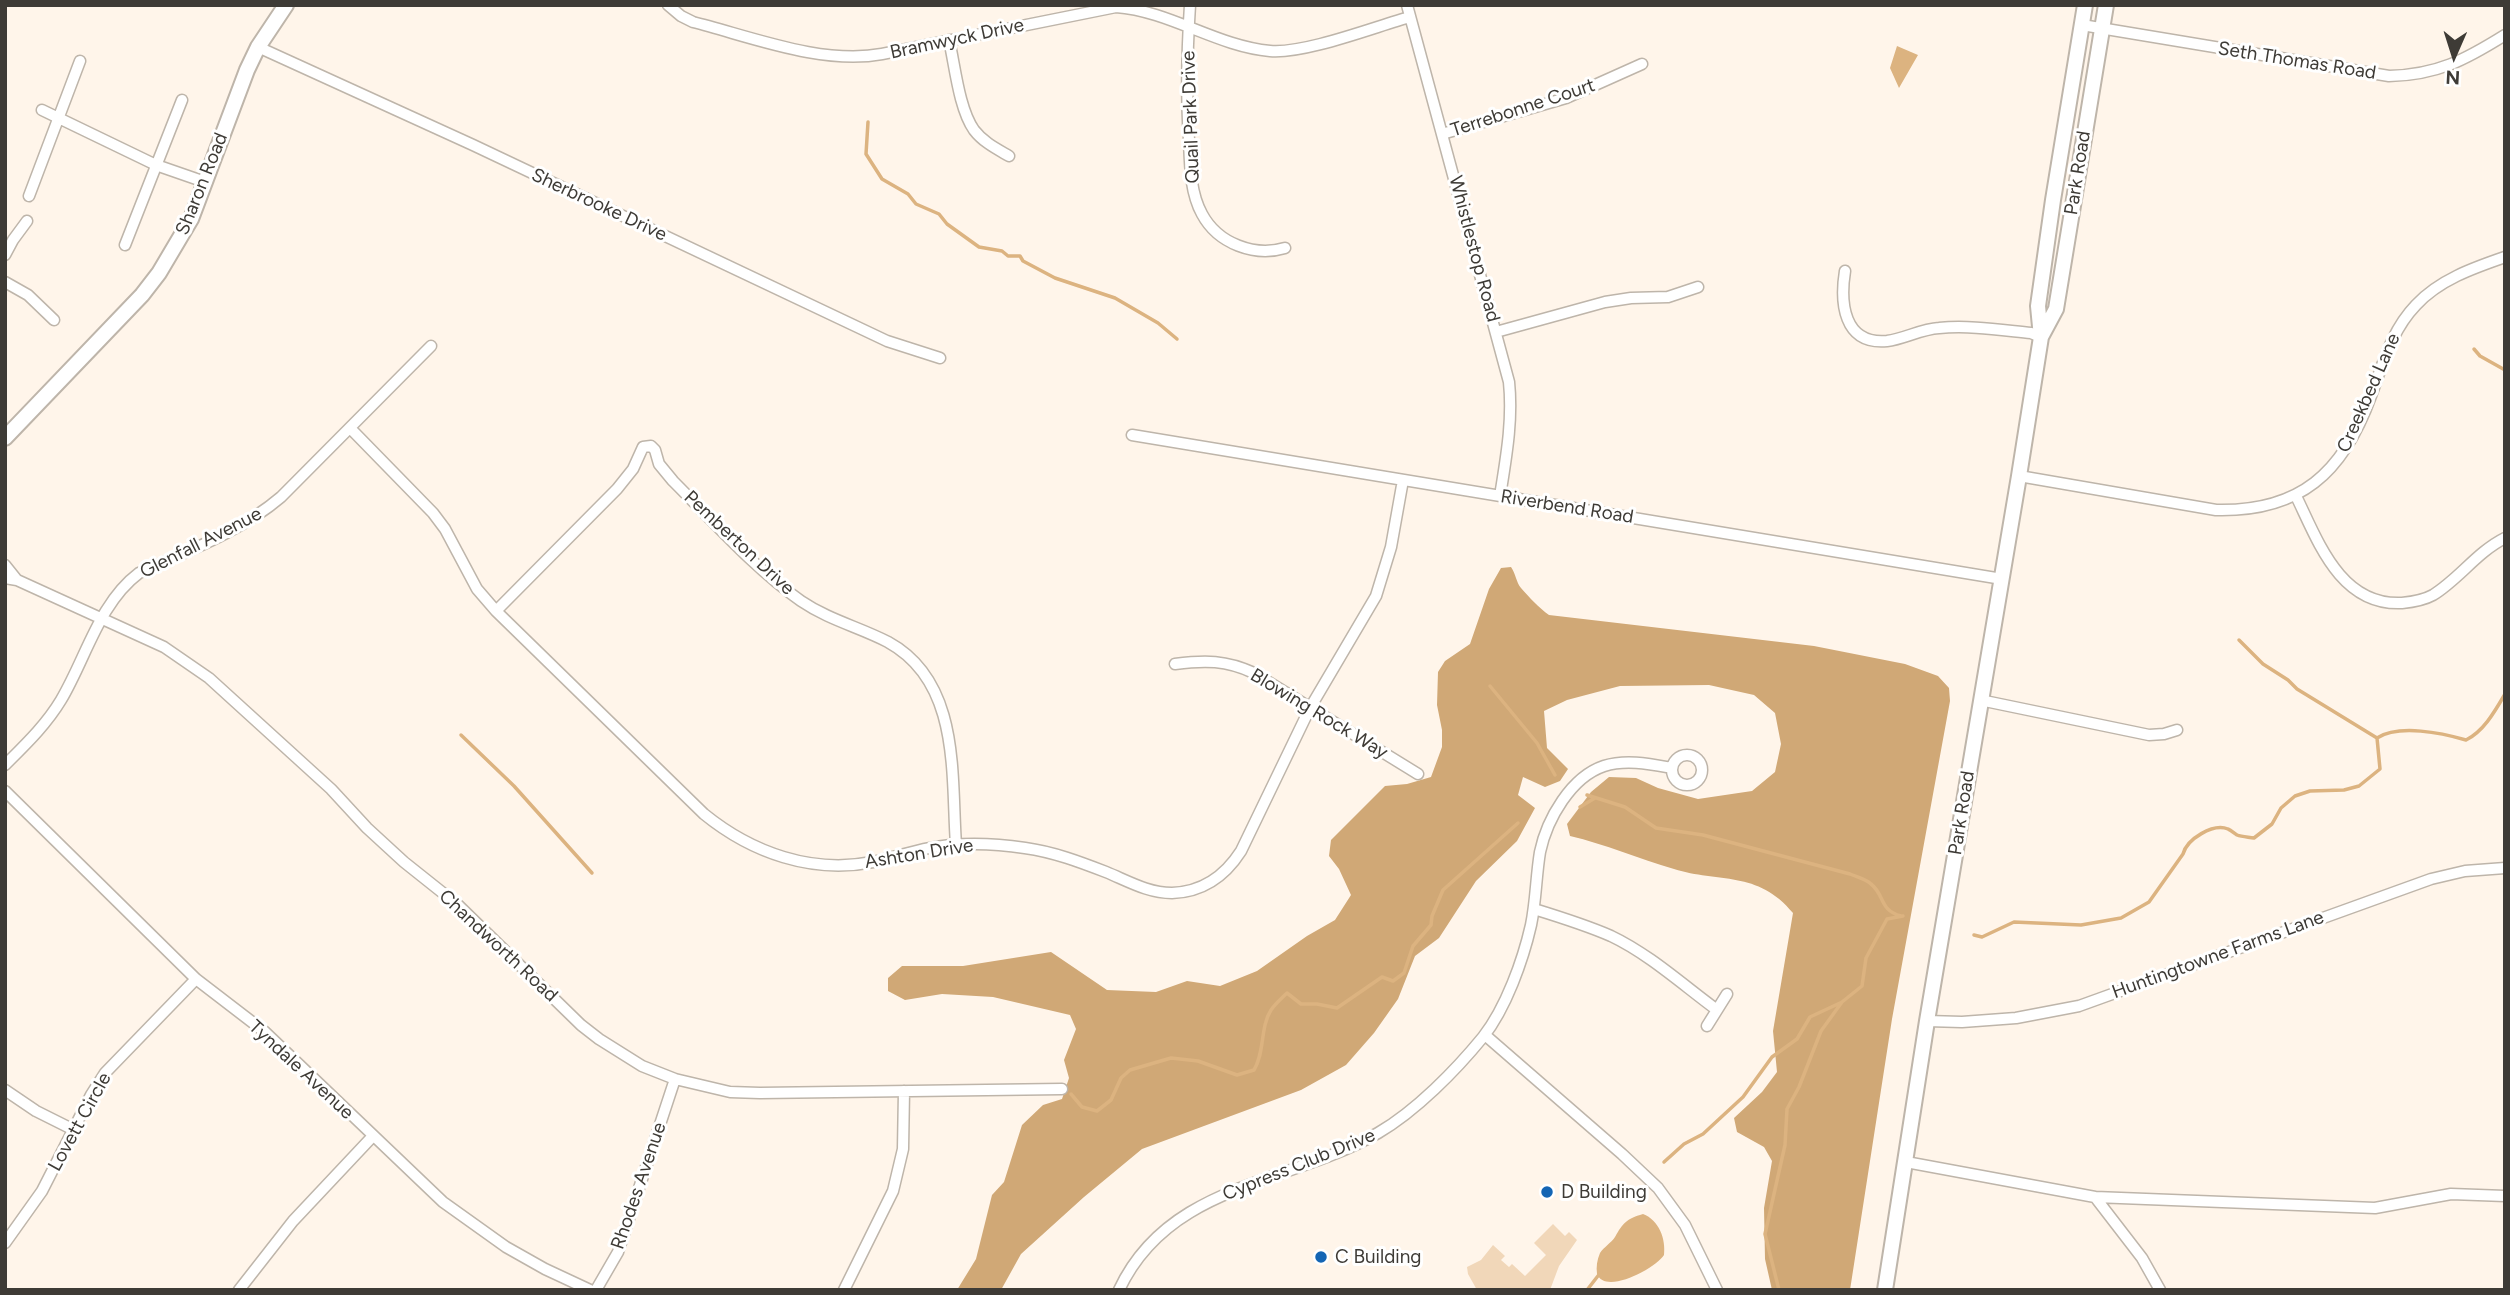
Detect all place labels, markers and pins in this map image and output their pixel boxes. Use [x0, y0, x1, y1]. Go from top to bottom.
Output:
place label: D Building [1561, 1181, 1647, 1203]
marker: D Building [1539, 1184, 1555, 1200]
place label: C Building [1335, 1246, 1421, 1268]
marker: C Building [1313, 1249, 1329, 1265]

